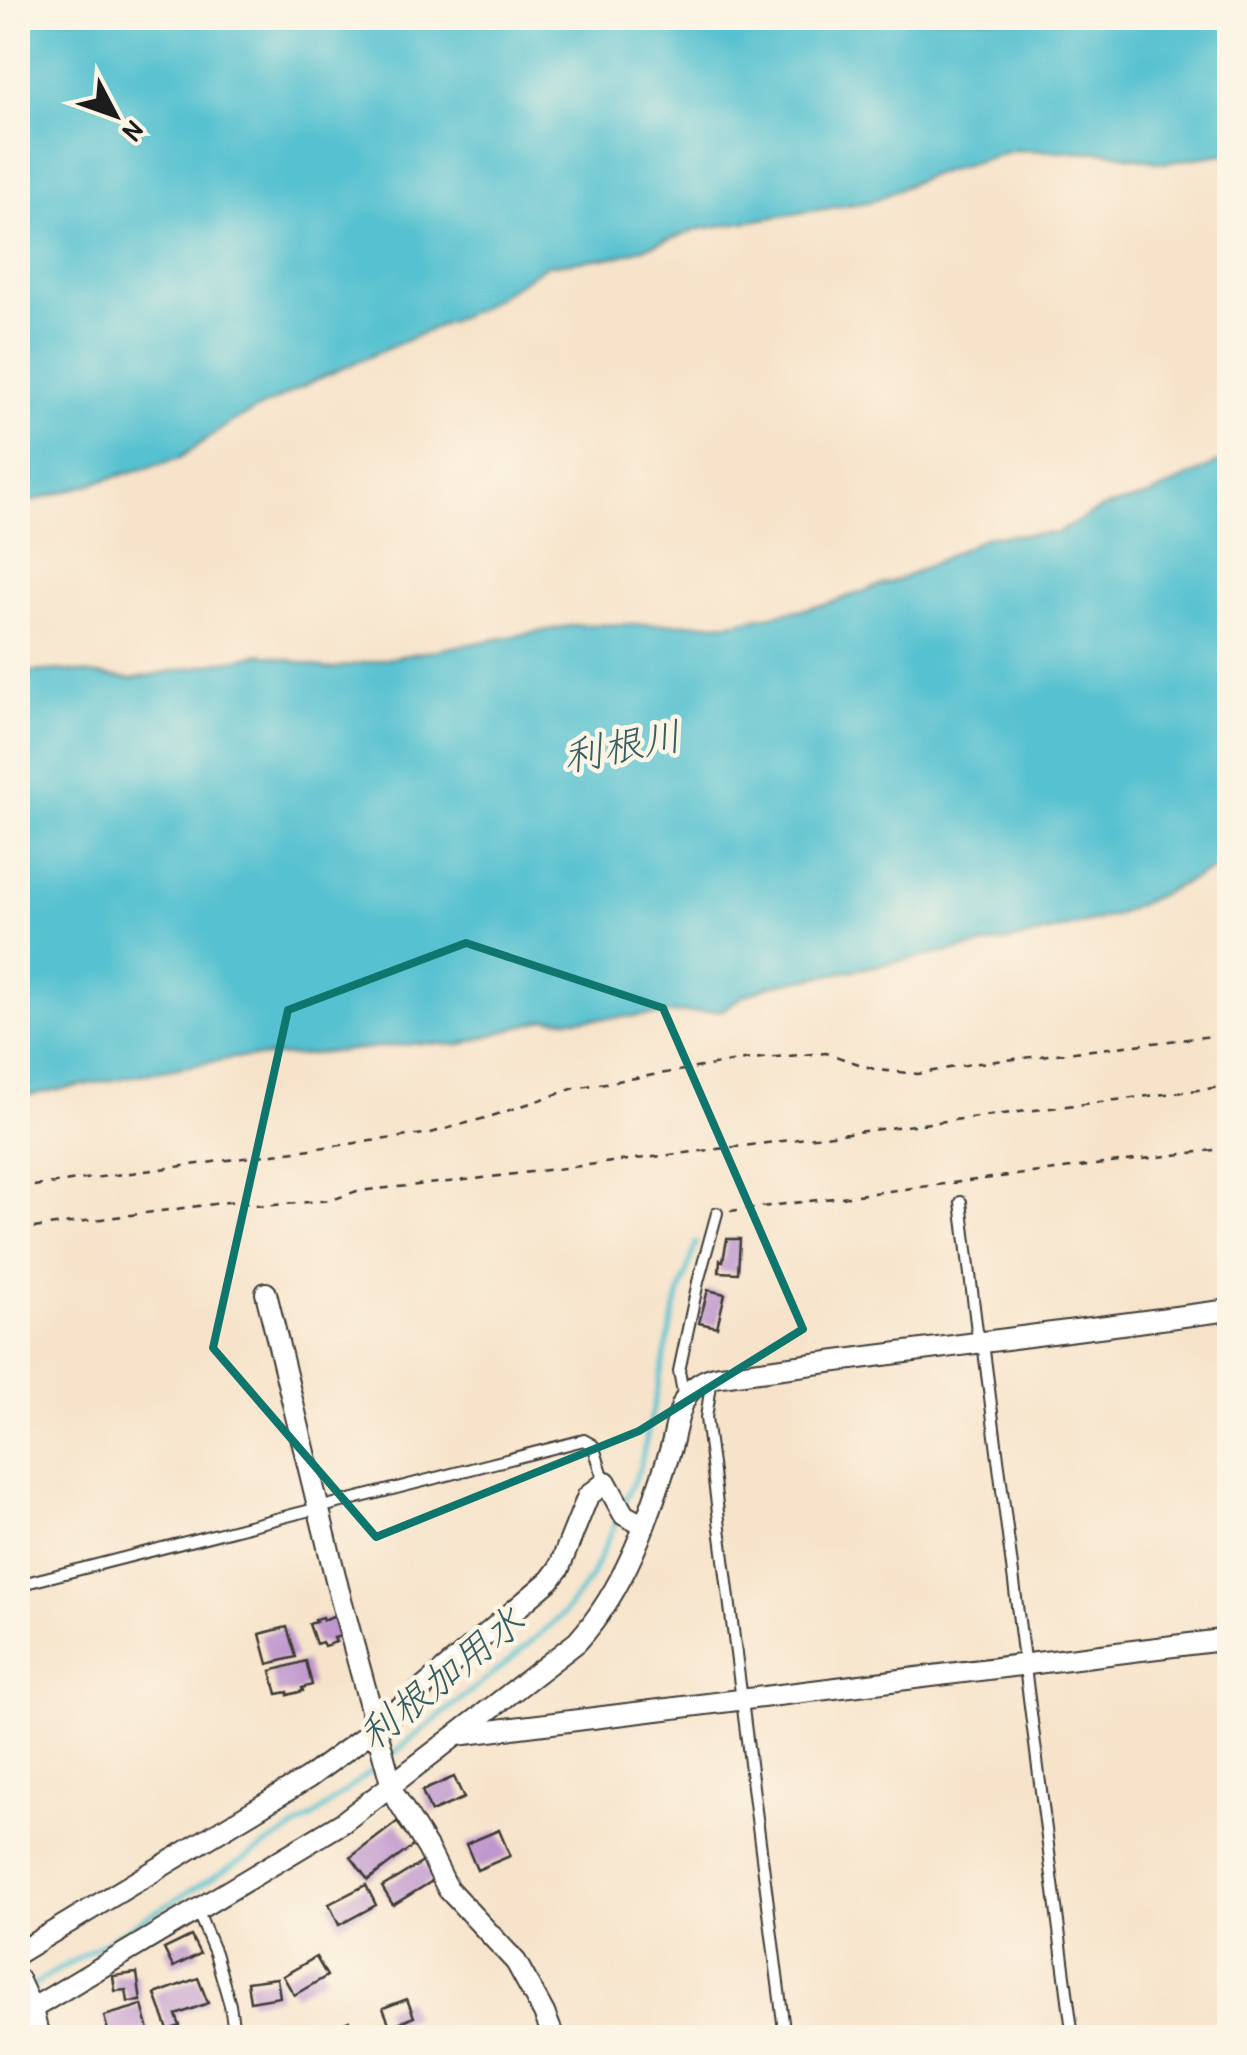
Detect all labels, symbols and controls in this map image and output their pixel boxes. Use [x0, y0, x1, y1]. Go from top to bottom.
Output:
north arrow [65, 65, 165, 165]
text: N [115, 113, 153, 150]
water label: 利根川 [558, 707, 686, 783]
water label: 利根加用水 [346, 1593, 535, 1761]

